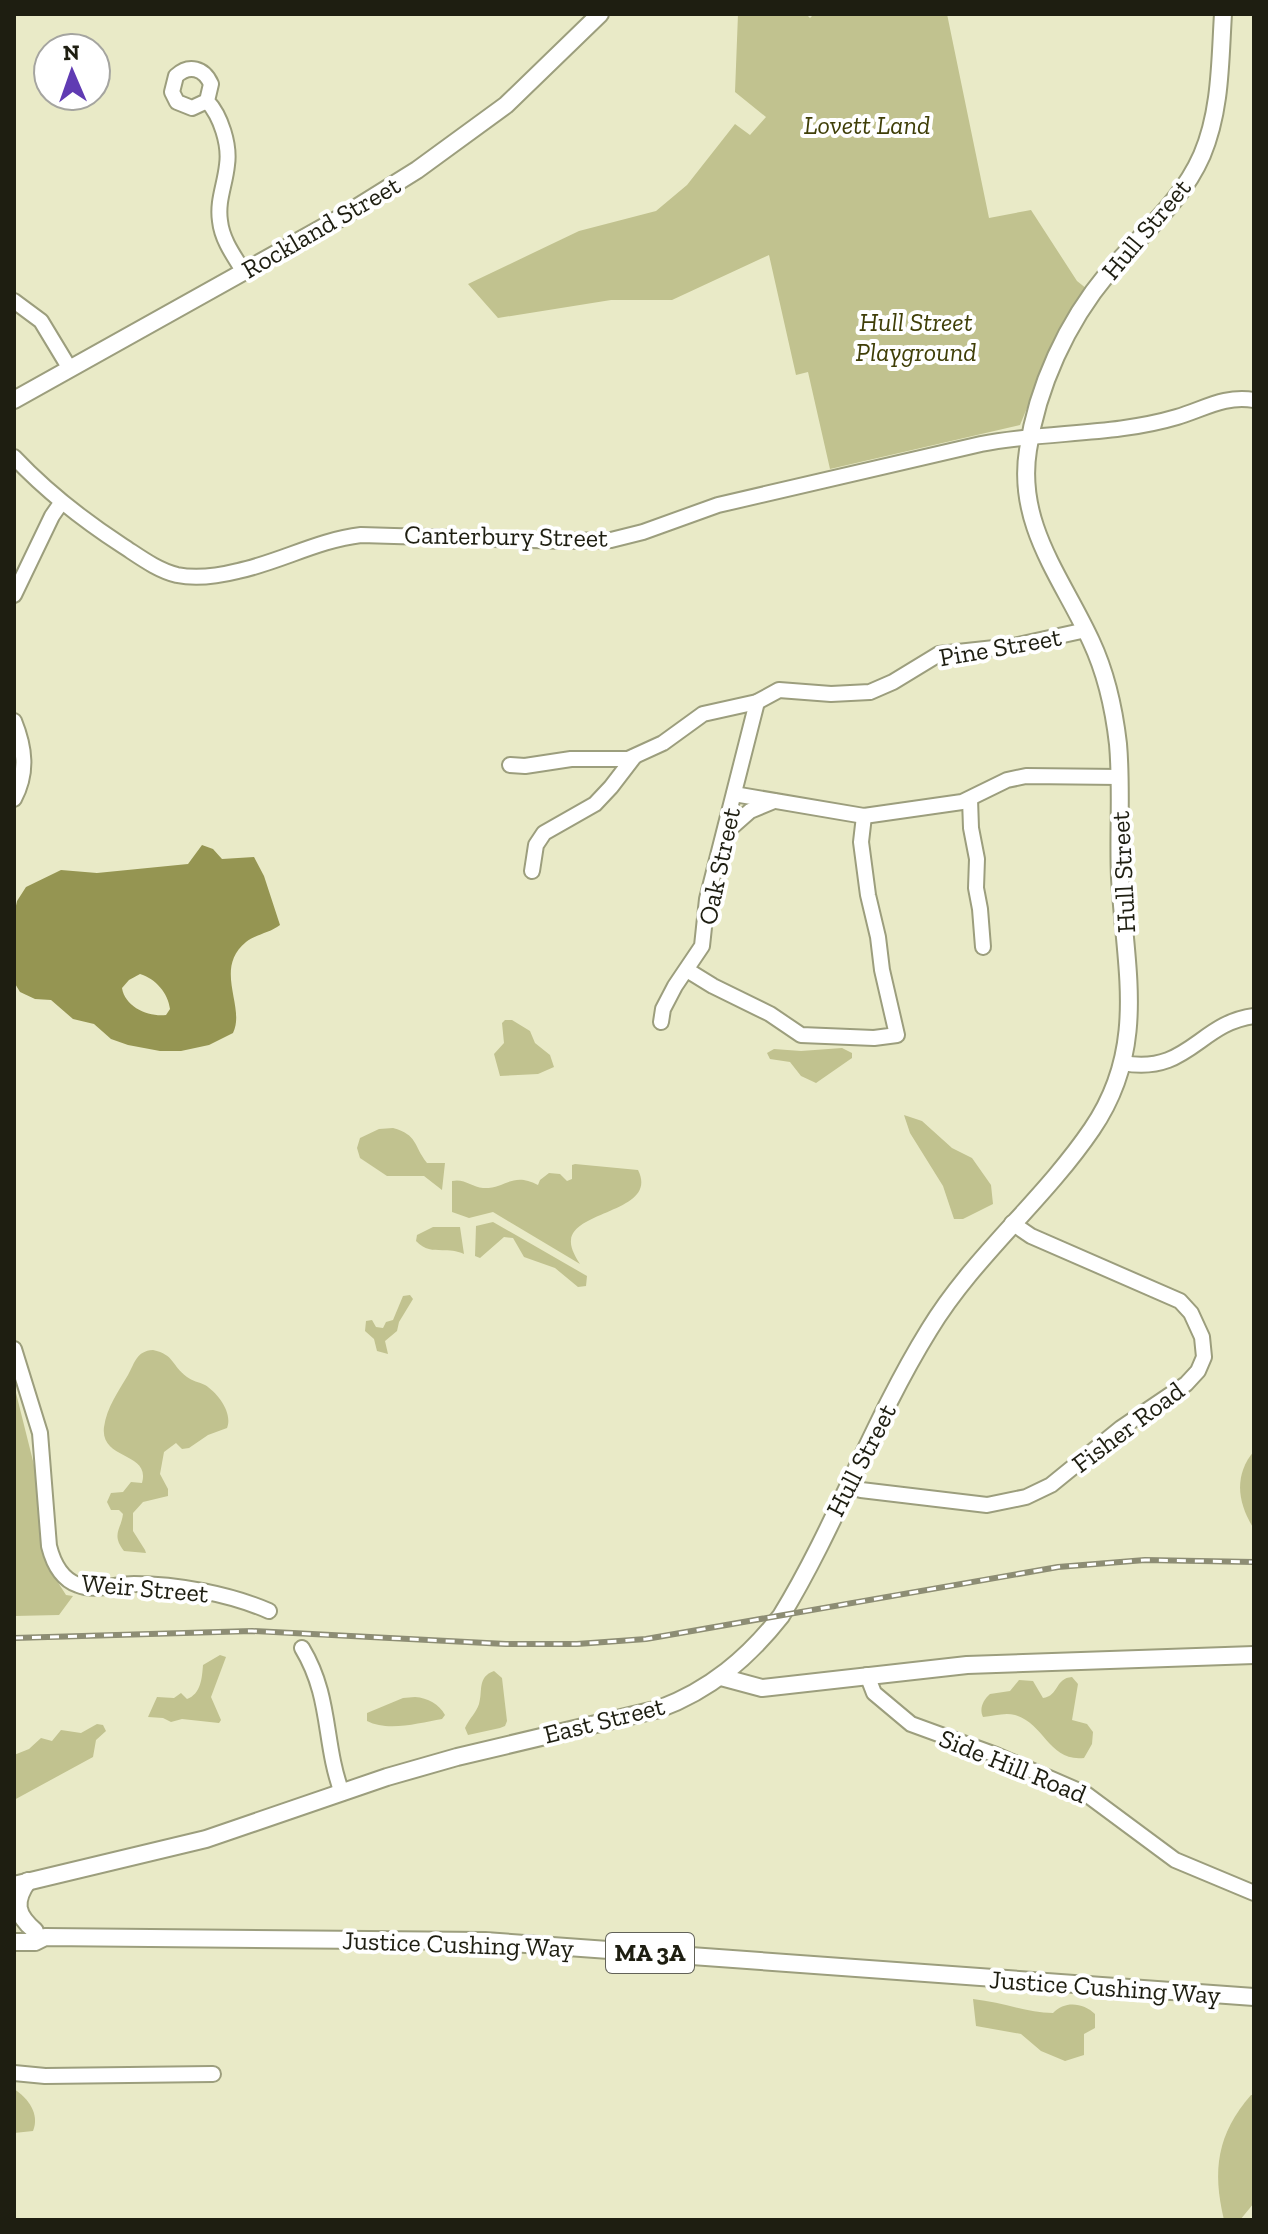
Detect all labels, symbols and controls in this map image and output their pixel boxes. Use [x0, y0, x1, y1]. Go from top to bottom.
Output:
north arrow [32, 32, 112, 112]
text: N [62, 39, 80, 66]
park label: Lovett Land [804, 109, 930, 141]
street label: Rockland Street [236, 169, 406, 285]
street label: Hull Street [1095, 172, 1198, 286]
park label: Hull Street Playground [855, 306, 977, 368]
street label: Canterbury Street [404, 518, 608, 554]
street label: Pine Street [936, 620, 1064, 674]
street label: Oak Street [691, 804, 747, 928]
street label: Hull Street [1104, 810, 1142, 934]
street label: Fisher Road [1066, 1374, 1190, 1480]
street label: Hull Street [819, 1398, 903, 1522]
street label: Weir Street [80, 1567, 210, 1610]
street label: East Street [540, 1689, 668, 1750]
street label: Side Hill Road [935, 1722, 1091, 1810]
street label: Justice Cushing Way [342, 1924, 575, 1964]
road number: MA 3A [606, 1933, 694, 1973]
street label: Justice Cushing Way [988, 1963, 1222, 2011]

